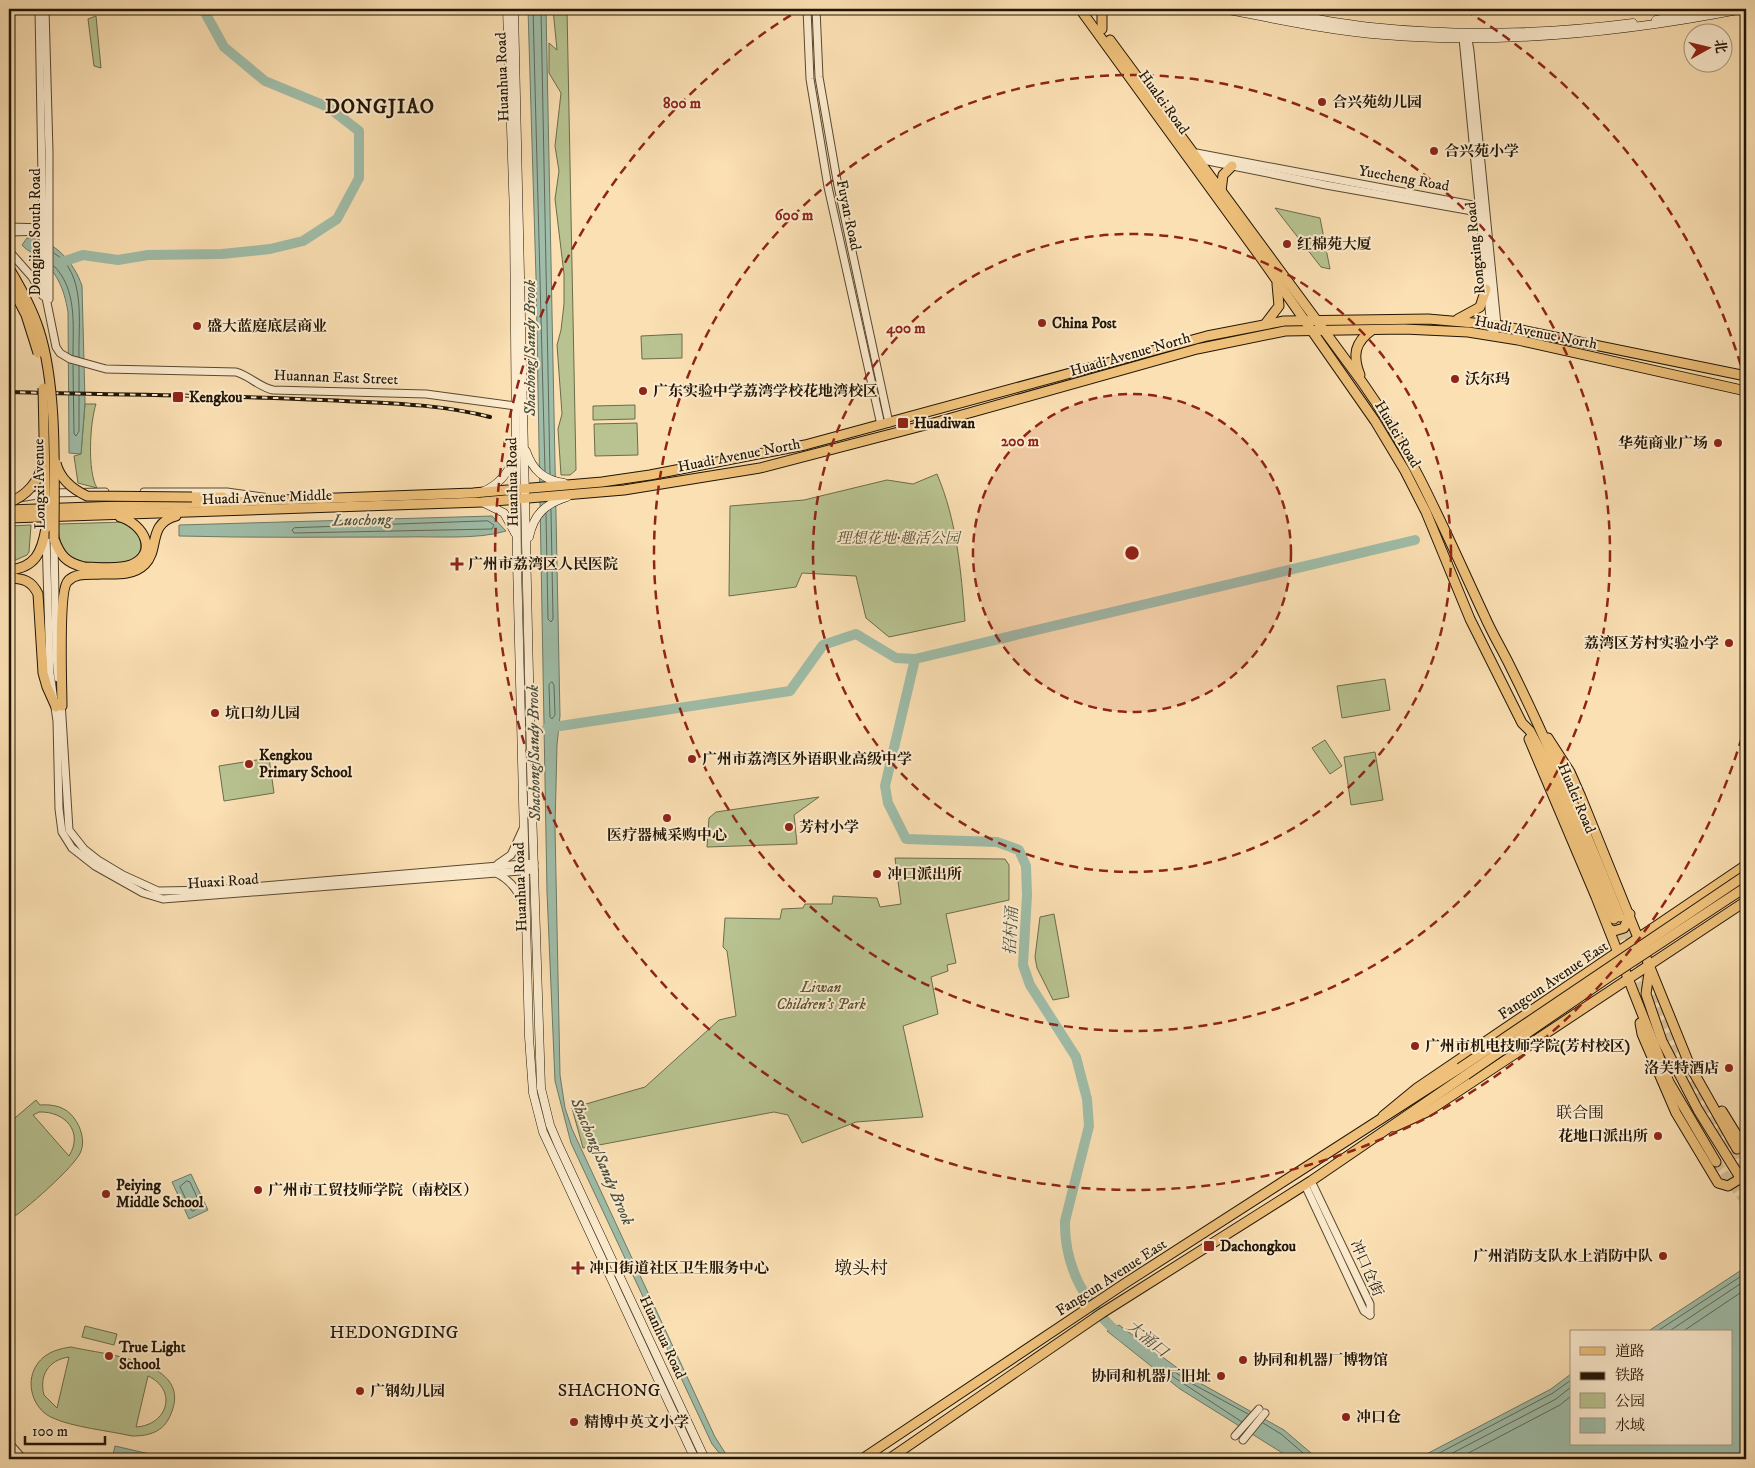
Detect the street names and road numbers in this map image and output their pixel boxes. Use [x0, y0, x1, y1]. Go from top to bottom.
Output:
street label: Huanhua Road [491, 31, 514, 122]
street label: Hualei Road [1134, 66, 1194, 139]
street label: Yuecheng Road [1357, 161, 1451, 196]
street label: Dongjiao South Road [26, 168, 45, 296]
street label: Fuyan Road [832, 178, 865, 253]
street label: Rongxing Road [1461, 200, 1490, 295]
street label: Huadi Avenue North [1473, 311, 1599, 354]
street label: Huadi Avenue North [1068, 328, 1193, 381]
street label: Huannan East Street [273, 366, 399, 389]
street label: Hualei Road [1370, 397, 1425, 472]
street label: Huadi Avenue North [676, 434, 802, 477]
street label: Huanhua Road [502, 437, 523, 527]
street label: Longxi Avenue [29, 438, 50, 530]
street label: Huadi Avenue Middle [202, 486, 332, 509]
street label: Hualei Road [1553, 760, 1600, 837]
street label: Huanhua Road [509, 841, 532, 932]
street label: Huaxi Road [187, 869, 260, 893]
street label: Fangcun Avenue East [1495, 937, 1612, 1024]
street label: Fangcun Avenue East [1052, 1234, 1170, 1320]
street label: 冲口仓街 [1346, 1237, 1387, 1299]
street label: Huanhua Road [635, 1293, 690, 1382]

